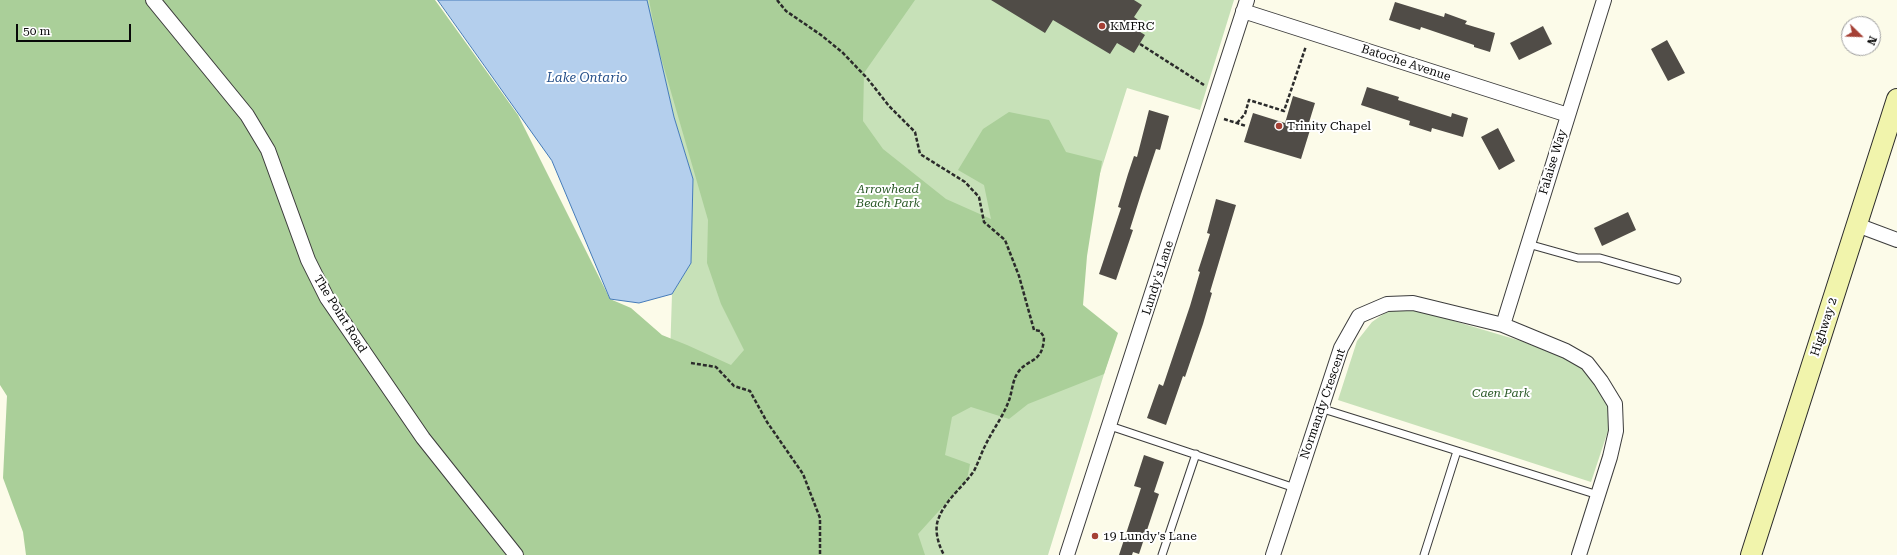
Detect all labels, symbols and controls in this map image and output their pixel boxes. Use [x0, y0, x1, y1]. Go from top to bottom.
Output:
scale bar [18, 16, 133, 42]
north arrow [1841, 16, 1881, 56]
place label: KMFRC [1110, 19, 1154, 33]
marker: KMFRC [1097, 21, 1107, 31]
text: 50 m [23, 24, 50, 38]
text: N [1864, 34, 1879, 47]
street label: Batoche Avenue [1359, 42, 1453, 84]
water label: Lake Ontario [547, 70, 627, 86]
place label: Trinity Chapel [1287, 119, 1371, 133]
marker: Trinity Chapel [1274, 121, 1284, 131]
street label: Falaise Way [1536, 128, 1570, 196]
park label: Arrowhead Beach Park [856, 182, 920, 210]
street label: Lundy's Lane [1139, 239, 1177, 317]
street label: The Point Road [310, 273, 370, 355]
street label: Highway 2 [1808, 296, 1840, 358]
street label: Normandy Crescent [1297, 347, 1349, 461]
park label: Caen Park [1472, 386, 1530, 400]
place label: 19 Lundy's Lane [1103, 529, 1197, 543]
marker: 19 Lundy's Lane [1090, 531, 1100, 541]

